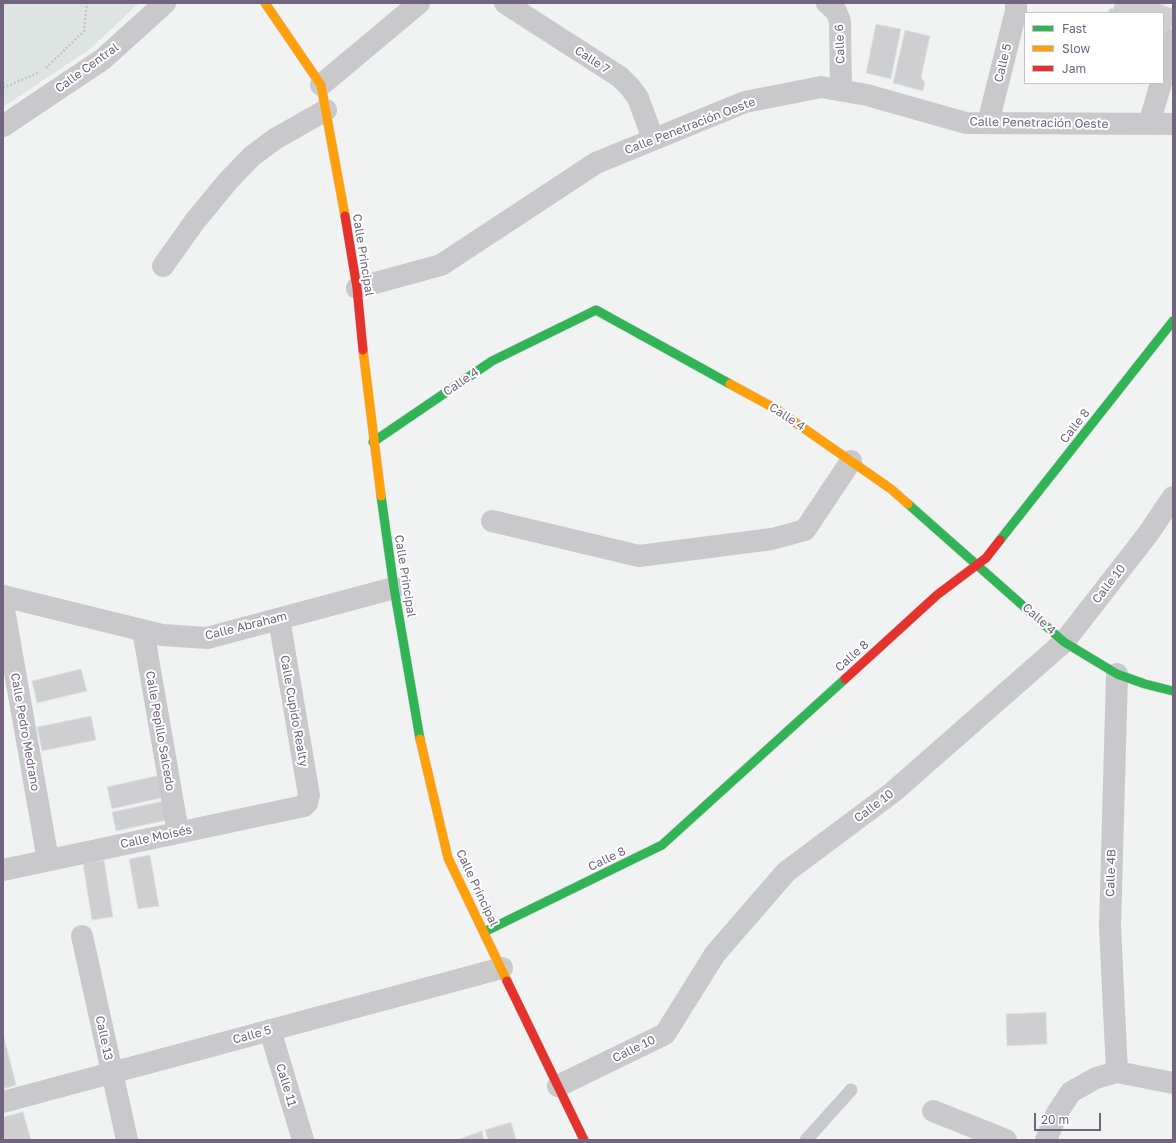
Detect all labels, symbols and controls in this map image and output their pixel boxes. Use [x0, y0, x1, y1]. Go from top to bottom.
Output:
legend [1024, 12, 1164, 84]
text: Fast [1062, 21, 1087, 36]
street label: Calle 6 [832, 24, 848, 64]
street label: Calle Central [53, 40, 121, 96]
text: Slow [1062, 41, 1090, 56]
street label: Calle 5 [991, 42, 1015, 84]
street label: Calle 7 [572, 43, 612, 77]
text: Jam [1062, 61, 1086, 76]
street label: Calle Penetración Oeste [623, 94, 757, 158]
street label: Calle Penetración Oeste [969, 115, 1109, 131]
street label: Calle Principal [349, 213, 377, 297]
street label: Calle 4 [440, 365, 482, 399]
street label: Calle 4 [766, 400, 808, 434]
street label: Calle 8 [1057, 406, 1093, 446]
street label: Calle Principal [391, 534, 419, 618]
street label: Calle 10 [1089, 562, 1129, 606]
street label: Calle 4 [1019, 600, 1059, 638]
street label: Calle Abraham [204, 609, 288, 643]
street label: Calle 8 [832, 637, 872, 675]
street label: Calle Cupido Realty [277, 654, 311, 768]
street label: Calle Pepillo Salcedo [142, 670, 178, 792]
street label: Calle Pedro Medrano [8, 672, 42, 792]
street label: Calle 10 [851, 786, 897, 826]
street label: Calle Moisés [119, 822, 193, 852]
street label: Calle 8 [586, 844, 628, 874]
street label: Calle Principal [453, 847, 501, 929]
street label: Calle 4B [1103, 849, 1119, 897]
street label: Calle 13 [92, 1014, 116, 1062]
street label: Calle 5 [231, 1023, 273, 1047]
street label: Calle 10 [610, 1033, 658, 1065]
street label: Calle 11 [273, 1062, 299, 1108]
scale bar [1036, 1105, 1103, 1131]
text: 20 m [1041, 1112, 1069, 1127]

